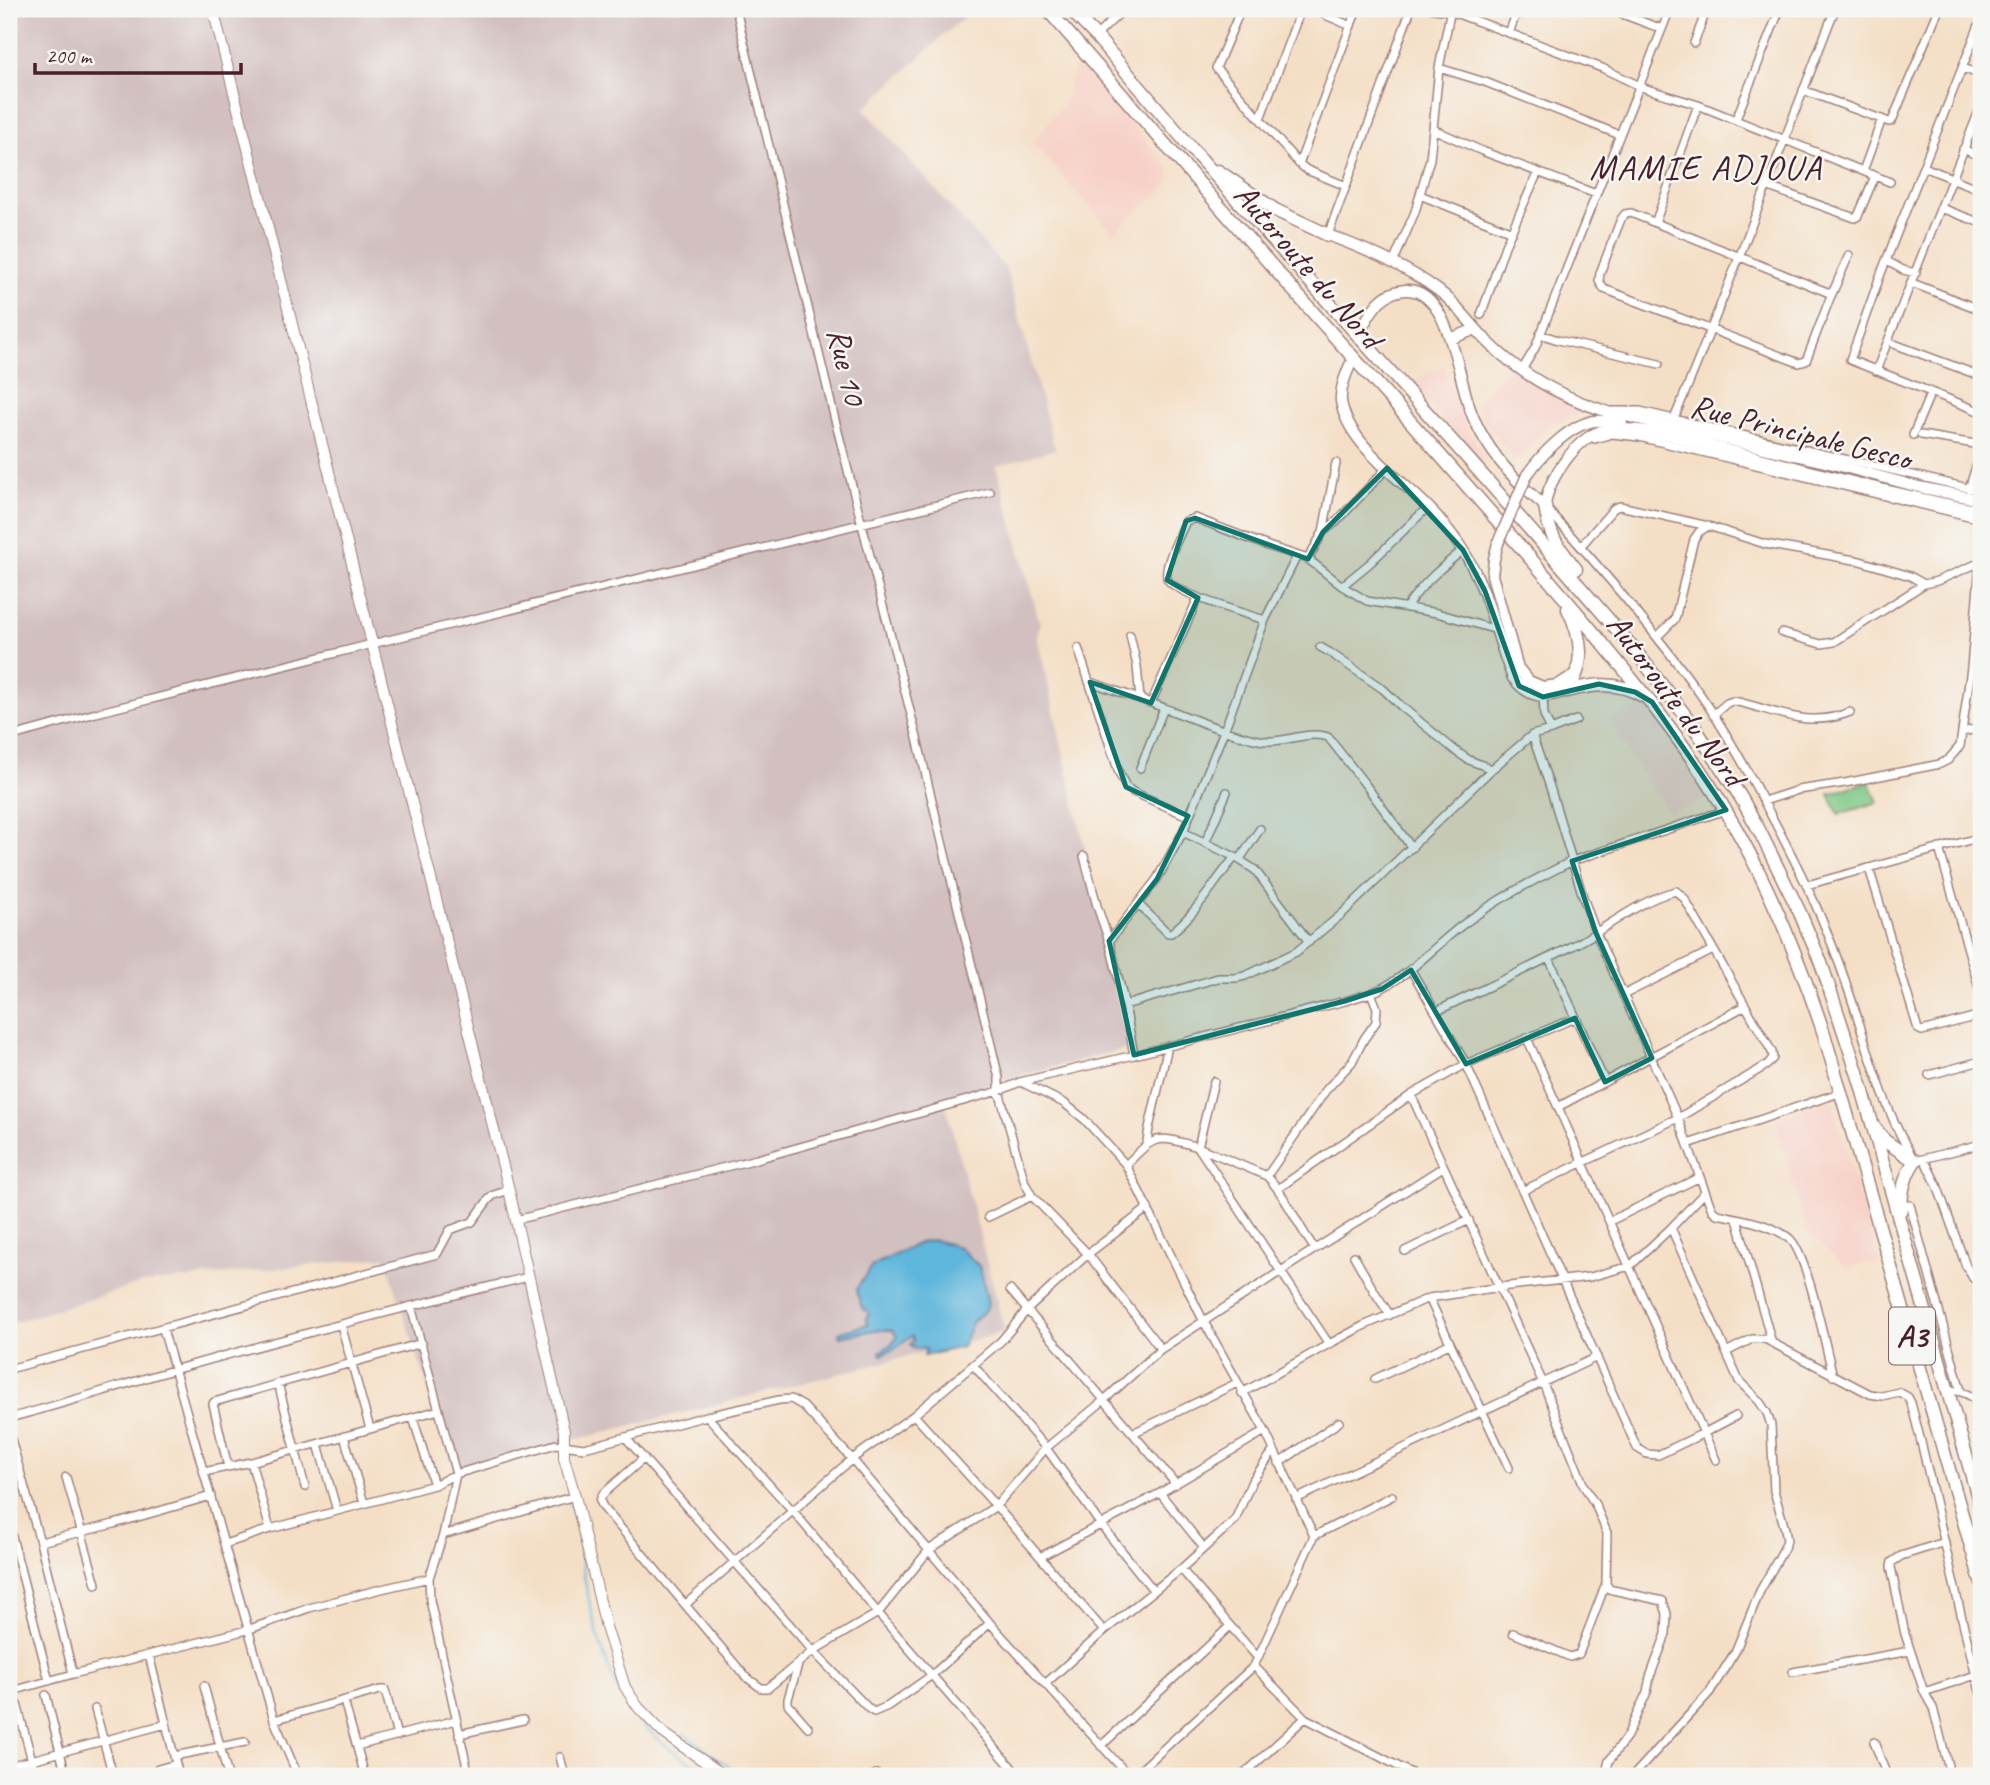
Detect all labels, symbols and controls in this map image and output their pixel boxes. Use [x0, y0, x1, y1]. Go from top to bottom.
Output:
scale bar [35, 32, 242, 76]
text: 200 m [46, 43, 93, 69]
district label: MAMIE ADJOUA [1590, 145, 1822, 190]
street label: Autoroute du Nord [1225, 174, 1395, 361]
street label: Rue 10 [818, 324, 877, 411]
street label: Rue Principale Gesco [1686, 384, 1918, 480]
street label: Autoroute du Nord [1597, 605, 1758, 798]
road number: A3 [1889, 1308, 1935, 1364]

